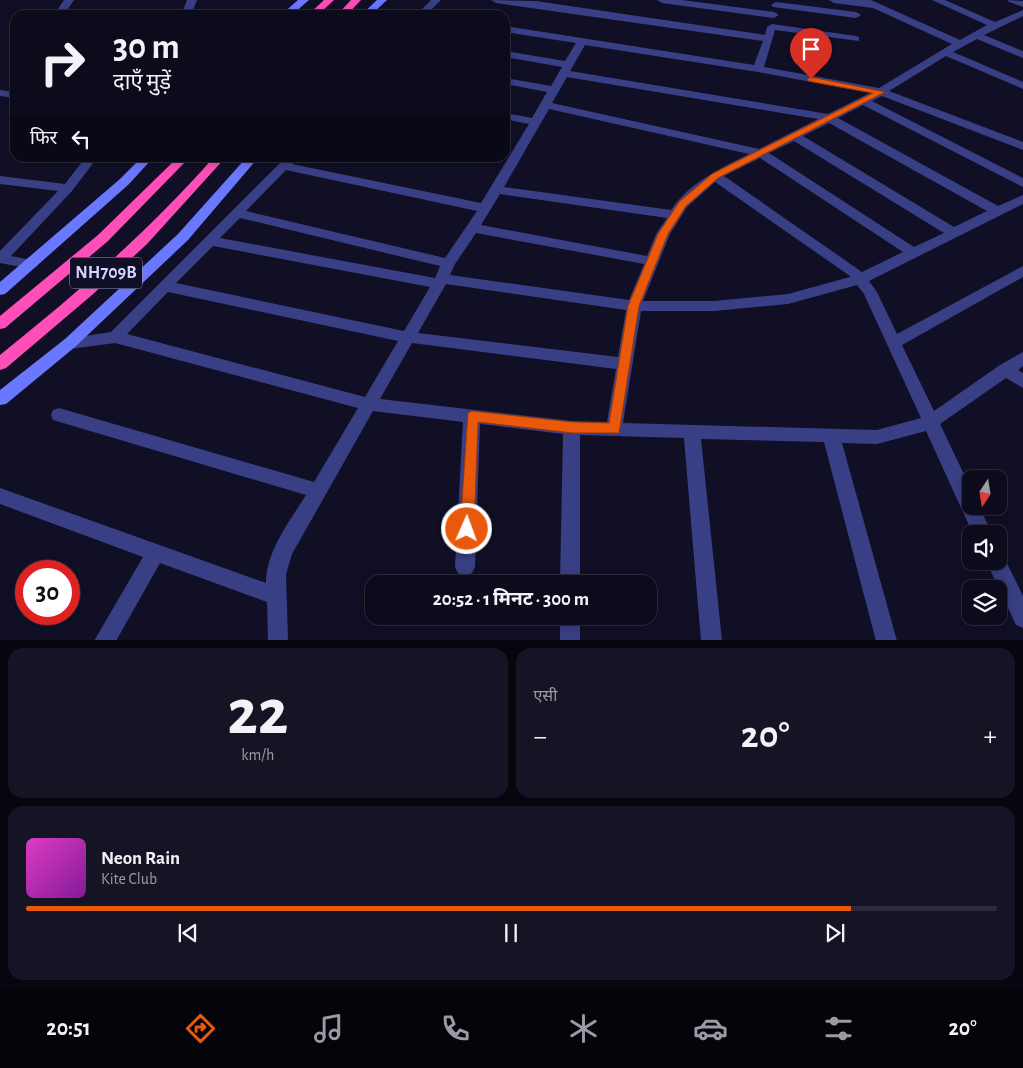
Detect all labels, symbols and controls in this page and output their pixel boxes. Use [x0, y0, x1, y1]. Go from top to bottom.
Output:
pin [790, 28, 832, 79]
icon: right [30, 30, 95, 95]
text: 30 m [113, 30, 180, 65]
icon: arrive [797, 35, 825, 63]
text: दाएँ मुड़ें [113, 71, 171, 93]
icon: left [67, 125, 95, 153]
text: फिर [30, 129, 57, 148]
road number: NH709B [70, 258, 142, 288]
north arrow [962, 470, 1008, 515]
map controls [962, 470, 1007, 625]
position arrow [440, 502, 492, 554]
button: sound [962, 525, 1007, 570]
speed limit sign: 30 [15, 560, 80, 625]
button: layers [962, 580, 1007, 625]
text: 20:52 · 1 मिनट · 300 m [433, 590, 589, 609]
text: 22 [227, 681, 288, 746]
text: एसी [534, 688, 557, 704]
text: 20° [741, 717, 790, 755]
text: − [534, 723, 547, 751]
text: + [984, 723, 997, 751]
text: km/h [241, 747, 274, 763]
text: Neon Rain [101, 849, 180, 868]
text: Kite Club [101, 871, 157, 887]
icon: previous [174, 919, 202, 947]
icon: pause [497, 919, 525, 947]
icon: next [821, 919, 849, 947]
icon: directions [183, 1011, 218, 1046]
icon: music [311, 1011, 346, 1046]
icon: phone [438, 1011, 473, 1046]
icon: climate [566, 1011, 601, 1046]
icon: car [693, 1011, 728, 1046]
icon: filters [821, 1011, 856, 1046]
text: 20:51 [46, 1017, 91, 1039]
text: 20° [948, 1017, 977, 1039]

